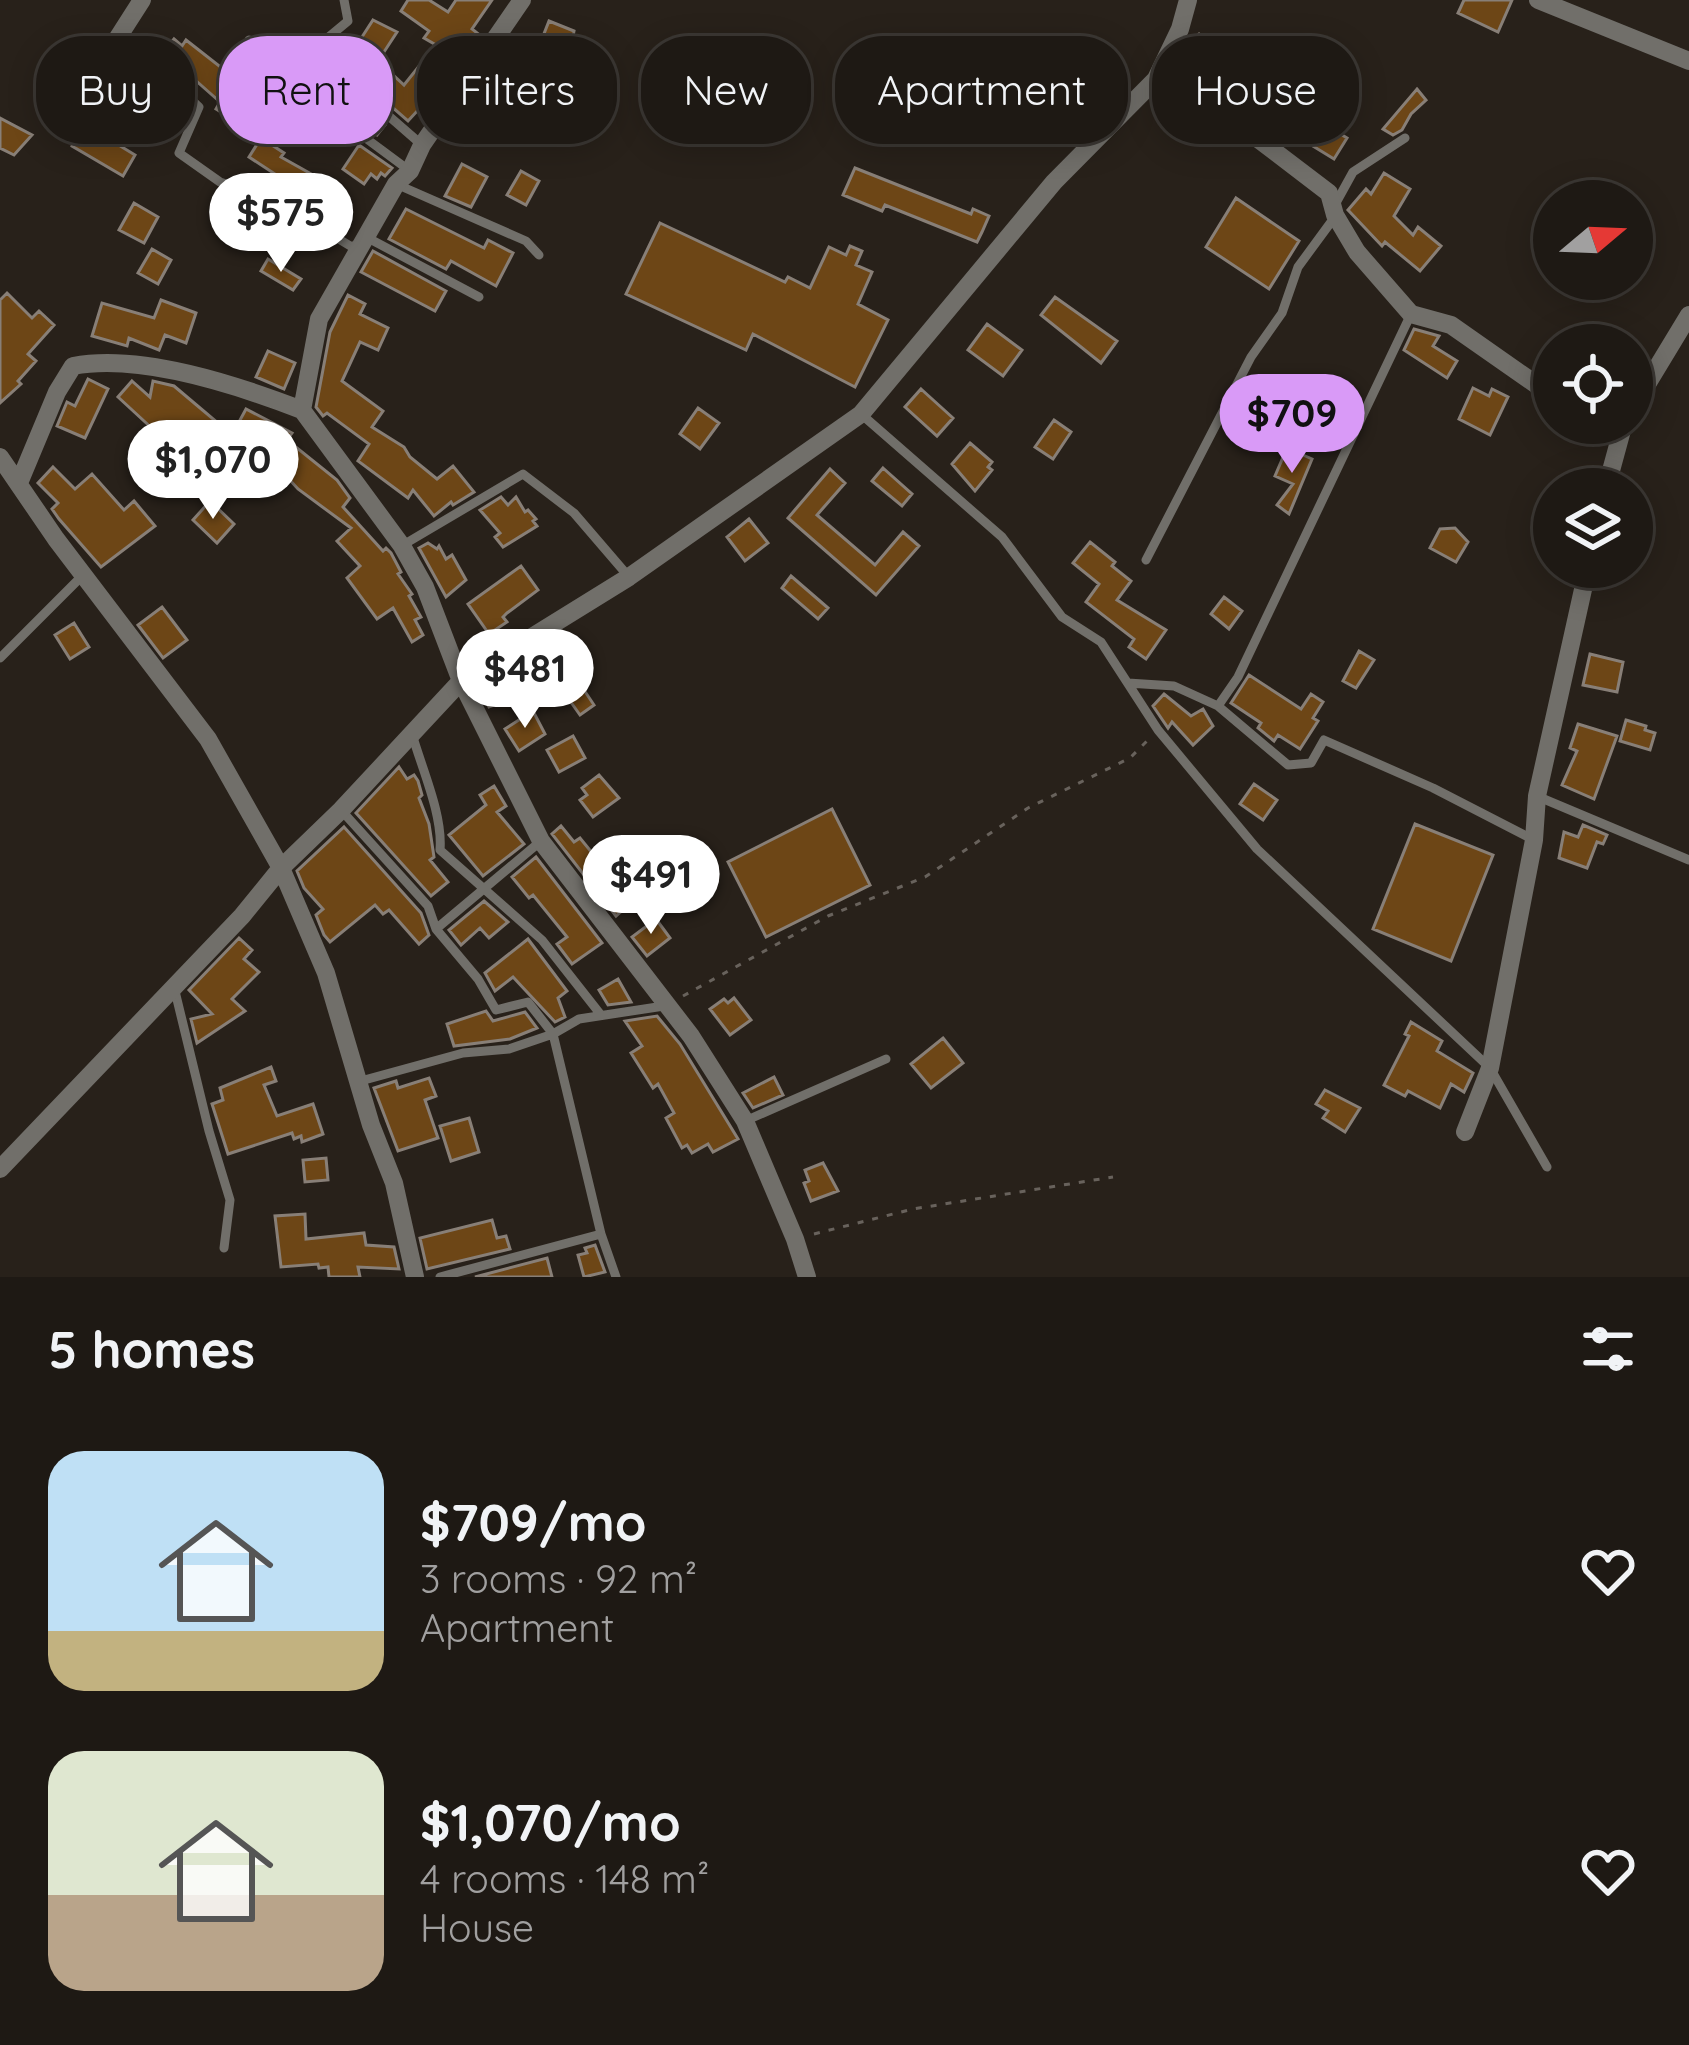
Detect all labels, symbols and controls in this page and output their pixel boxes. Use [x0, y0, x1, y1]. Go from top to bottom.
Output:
chip: Buy [36, 36, 195, 144]
chip: Rent [219, 36, 393, 144]
chip: Filters [417, 36, 617, 144]
chip: New [641, 36, 811, 144]
chip: Apartment [835, 36, 1128, 144]
chip: House [1152, 36, 1359, 144]
pin: $575 [210, 173, 352, 275]
north arrow [1533, 180, 1653, 300]
map controls [1533, 180, 1653, 588]
text: $575 [236, 187, 326, 236]
button: locate [1533, 324, 1653, 444]
pin: $709 [1221, 374, 1363, 476]
text: $709 [1247, 388, 1337, 437]
pin: $1,070 [115, 420, 311, 522]
text: $1,070 [155, 434, 271, 483]
button: layers [1533, 468, 1653, 588]
pin: $481 [454, 629, 596, 731]
text: $481 [484, 643, 566, 692]
pin: $491 [580, 835, 722, 937]
text: $491 [610, 849, 692, 898]
icon: filters [1575, 1316, 1641, 1382]
text: 5 homes [48, 1317, 255, 1381]
text: $709/mo [420, 1490, 647, 1554]
icon: home [144, 1499, 288, 1643]
icon: heart [1575, 1538, 1641, 1604]
text: 3 rooms · 92 m² [420, 1554, 697, 1603]
text: Apartment [420, 1603, 614, 1652]
text: $1,070/mo [420, 1790, 681, 1854]
icon: home [144, 1799, 288, 1943]
icon: heart [1575, 1838, 1641, 1904]
text: 4 rooms · 148 m² [420, 1854, 709, 1903]
text: House [420, 1903, 534, 1952]

